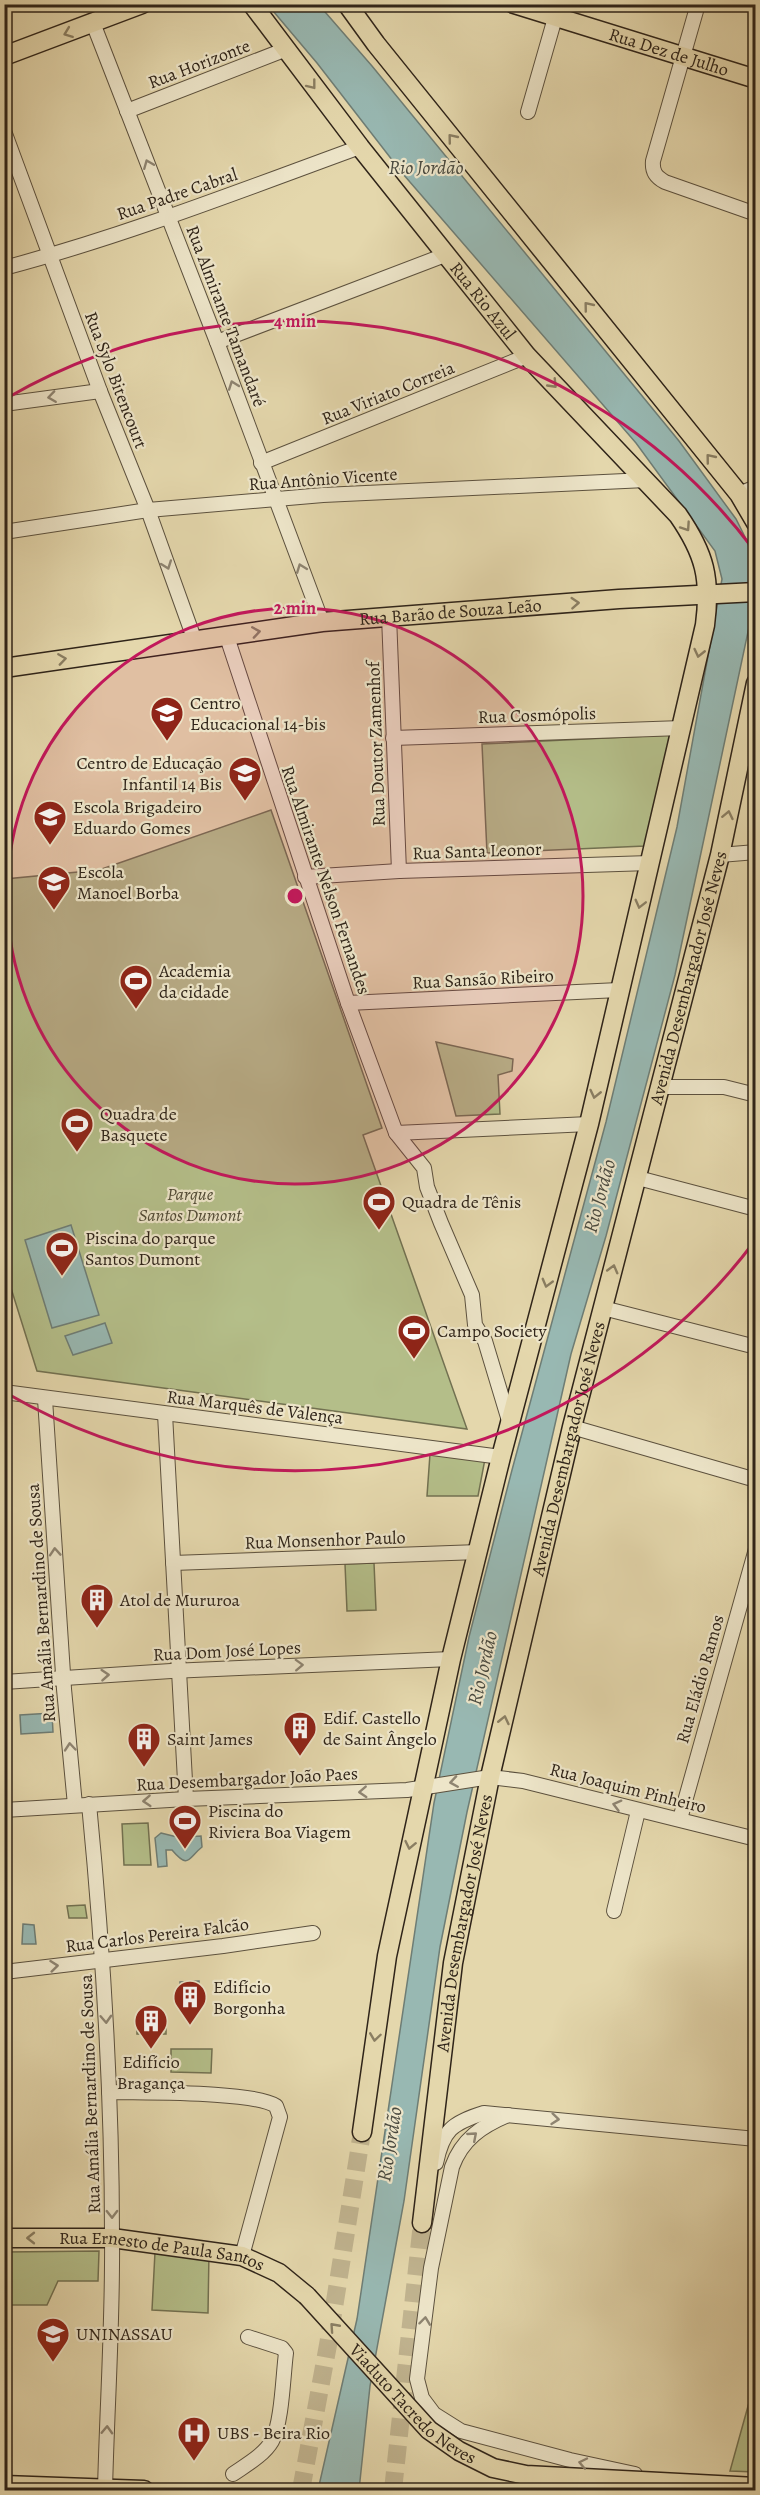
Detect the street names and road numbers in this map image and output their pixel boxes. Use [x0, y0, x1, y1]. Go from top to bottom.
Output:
street label: Rua Dez de Julho [606, 22, 732, 82]
street label: Rua Horizonte [145, 34, 253, 94]
street label: Rua Padre Cabral [113, 162, 241, 226]
street label: Rua Almirante Tamandaré [180, 222, 272, 410]
street label: Rua Rio Azul [444, 257, 522, 345]
street label: Rua Sylo Bitencourt [79, 308, 153, 452]
street label: Rua Viriato Correia [318, 355, 459, 431]
street label: Rua Antônio Vicente [248, 462, 398, 496]
street label: Rua Barão de Souza Leão [358, 593, 543, 631]
street label: Rua Doutor Zamenhof [361, 658, 391, 827]
street label: Rua Cosmópolis [477, 701, 597, 729]
street label: Rua Almirante Nelson Fernandes [276, 762, 376, 998]
street label: Rua Santa Leonor [412, 837, 542, 865]
street label: Avenida Desembargador José Neves [644, 849, 733, 1108]
street label: Rua Sansão Ribeiro [412, 963, 554, 995]
street label: Avenida Desembargador José Neves [525, 1319, 611, 1579]
street label: Rua Marquês de Valença [165, 1384, 345, 1430]
street label: Rua Amália Bernardino de Sousa [21, 1482, 61, 1723]
street label: Rua Monsenhor Paulo [244, 1525, 406, 1555]
street label: Rua Eládio Ramos [670, 1612, 730, 1746]
street label: Rua Dom José Lopes [152, 1635, 302, 1667]
street label: Rua Joaquim Pinheiro [547, 1757, 709, 1819]
street label: Rua Desembargador João Paes [135, 1761, 359, 1797]
street label: Avenida Desembargador José Neves [430, 1792, 498, 2054]
street label: Rua Carlos Pereira Falcão [64, 1912, 250, 1958]
street label: Rua Amália Bernardino de Sousa [74, 1973, 106, 2214]
street label: Rua Ernesto de Paula Santos [59, 2226, 269, 2277]
street label: Viaduto Tacredo Neves [343, 2338, 480, 2470]

